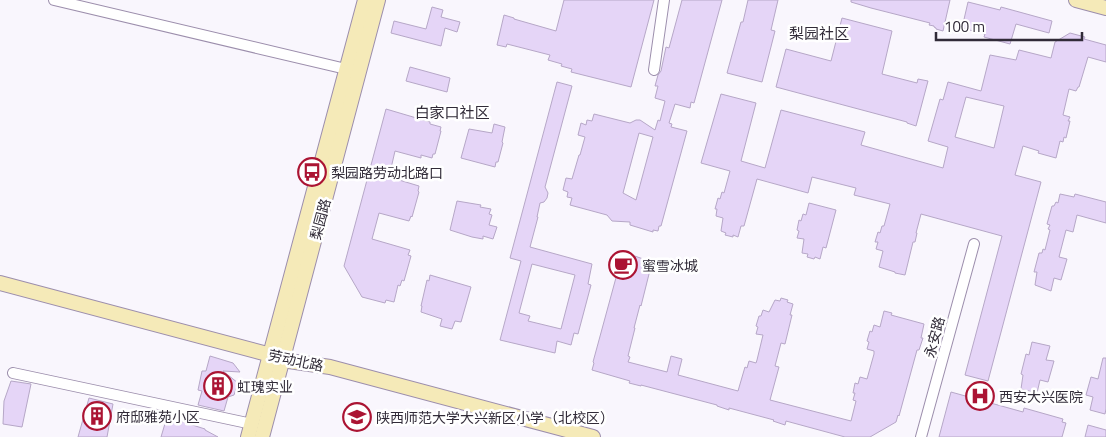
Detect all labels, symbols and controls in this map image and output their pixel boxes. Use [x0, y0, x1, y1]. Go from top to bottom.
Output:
scale bar [936, 10, 1082, 42]
text: 100 m [944, 15, 985, 38]
district label: 梨园社区 [789, 22, 849, 45]
district label: 白家口社区 [414, 101, 490, 124]
bus stop icon: 梨园路劳动北路口 [297, 157, 327, 187]
place label: 梨园路劳动北路口 [331, 162, 443, 183]
street label: 梨园路 [304, 196, 336, 242]
cafe icon: 蜜雪冰城 [608, 250, 638, 280]
place label: 蜜雪冰城 [642, 255, 698, 276]
street label: 永安路 [918, 314, 950, 360]
street label: 劳动北路 [266, 344, 326, 376]
building icon: 虹瑰实业 [203, 371, 233, 401]
place label: 虹瑰实业 [237, 376, 293, 397]
hospital icon: 西安大兴医院 [965, 381, 995, 411]
place label: 西安大兴医院 [999, 386, 1083, 407]
building icon: 府邸雅苑小区 [82, 401, 112, 431]
school or university icon: 陕西师范大学大兴新区小学（北校区） [342, 402, 372, 432]
place label: 府邸雅苑小区 [116, 406, 200, 427]
place label: 陕西师范大学大兴新区小学（北校区） [376, 407, 614, 428]

